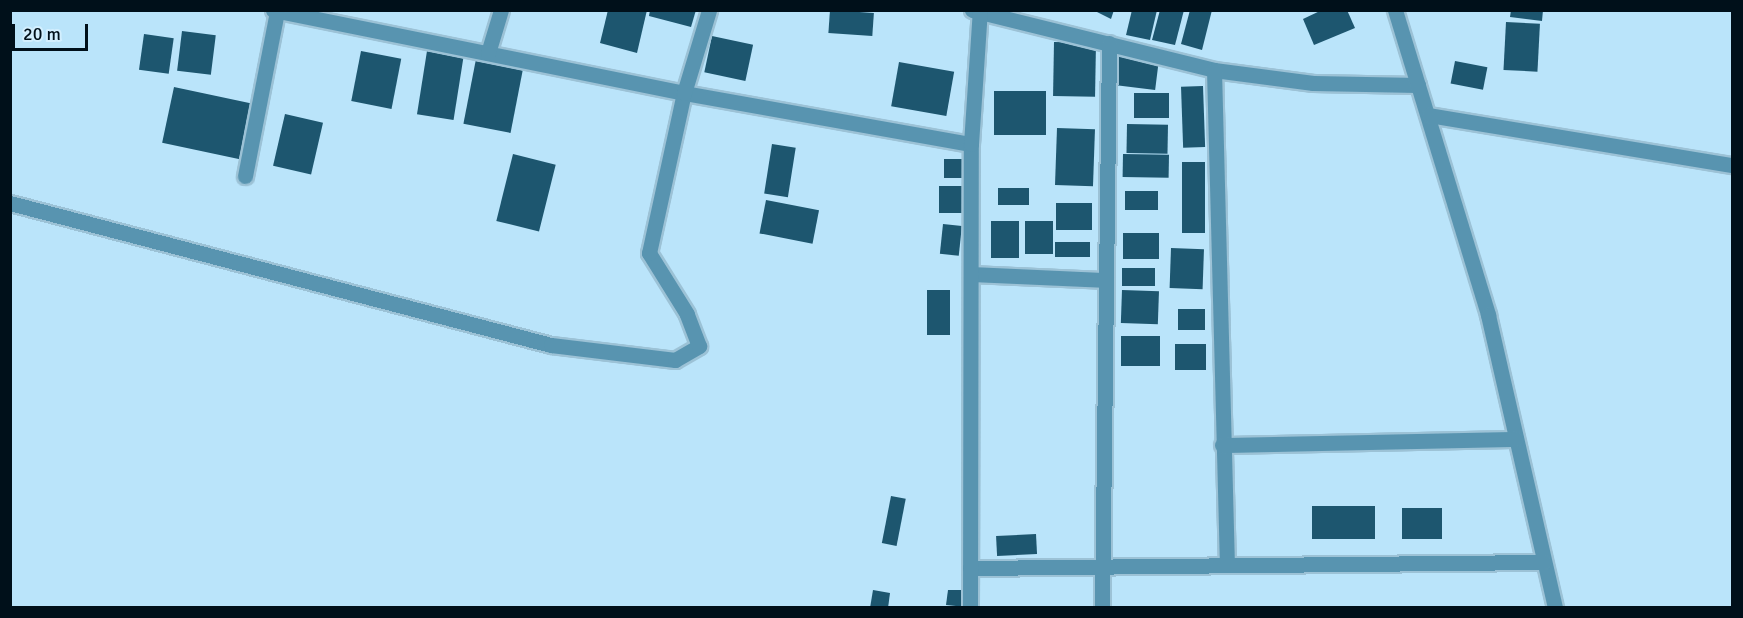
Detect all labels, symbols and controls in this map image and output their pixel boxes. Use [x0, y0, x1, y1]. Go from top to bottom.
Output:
scale bar [15, 12, 92, 50]
text: 20 m [23, 23, 61, 45]

